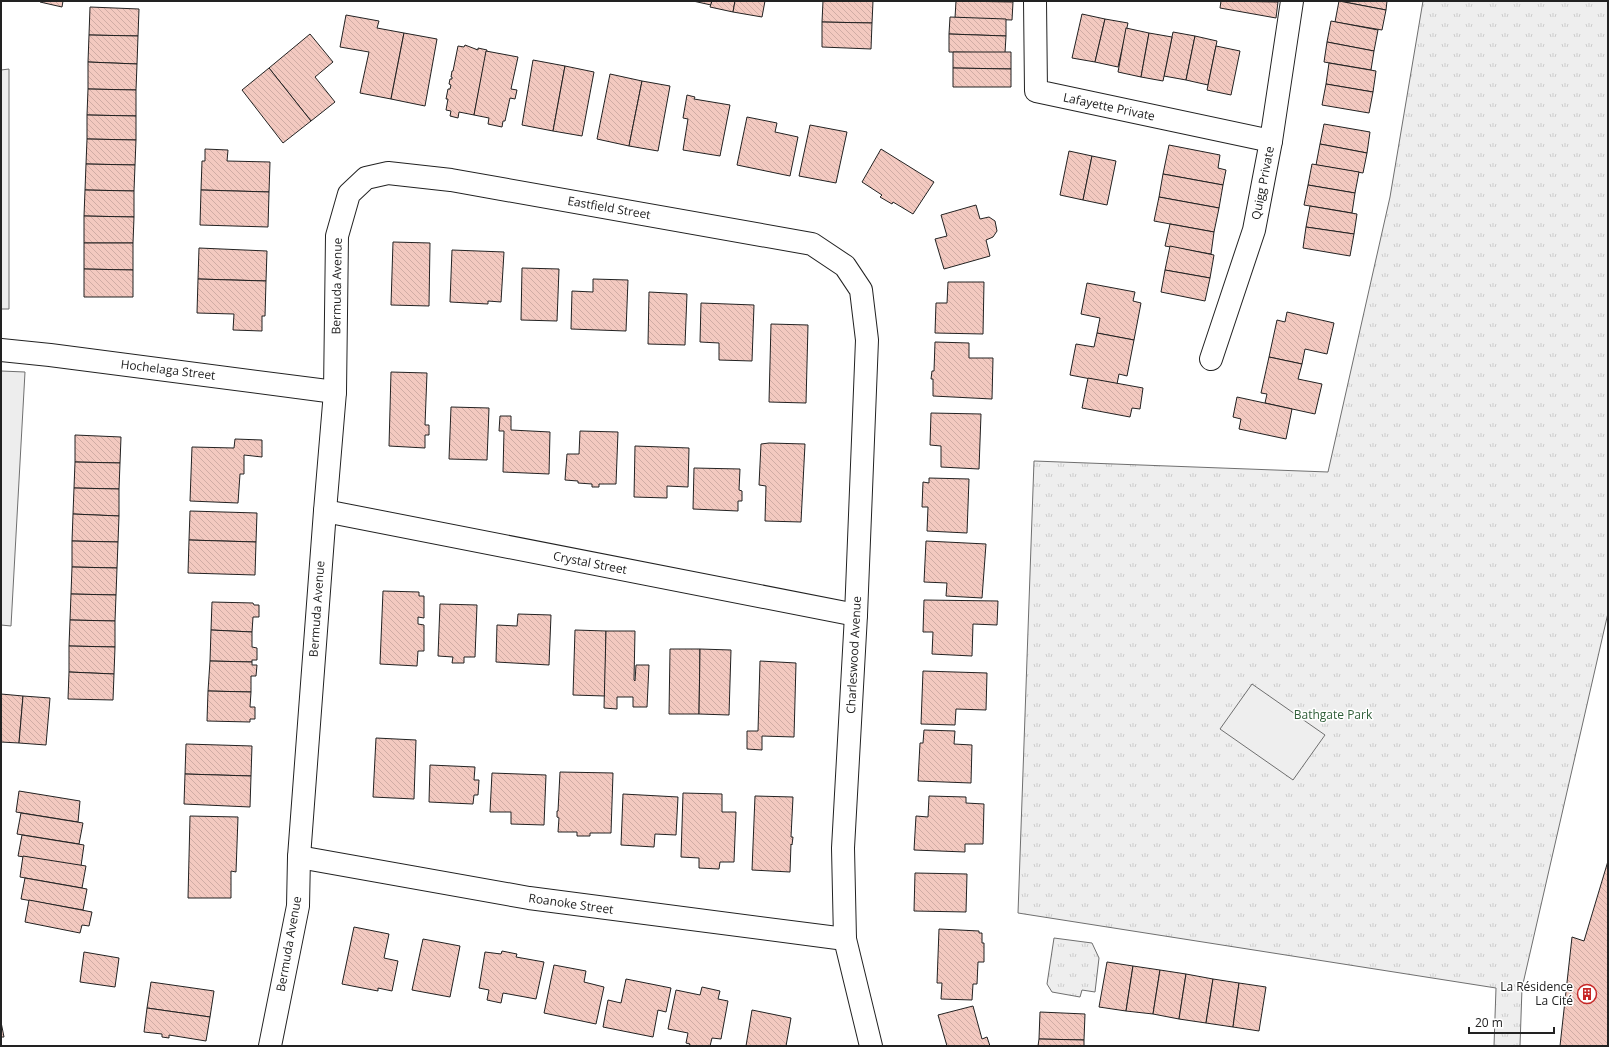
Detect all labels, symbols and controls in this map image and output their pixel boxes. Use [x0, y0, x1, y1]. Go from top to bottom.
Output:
street label: Lafayette Private [1062, 88, 1157, 125]
street label: Quigg Private [1247, 144, 1278, 221]
street label: Eastfield Street [566, 192, 652, 223]
street label: Bermuda Avenue [327, 237, 346, 335]
street label: Hochelaga Street [120, 355, 216, 384]
street label: Crystal Street [552, 547, 628, 578]
street label: Bermuda Avenue [305, 560, 328, 658]
street label: Charleswood Avenue [842, 595, 865, 714]
park label: Bathgate Park [1294, 706, 1373, 723]
street label: Roanoke Street [528, 889, 615, 918]
street label: Bermuda Avenue [272, 895, 305, 993]
place label: La Résidence La Cité [1500, 978, 1573, 1009]
building icon: La Résidence La Cité [1576, 983, 1598, 1005]
scale bar [1469, 1009, 1554, 1035]
text: 20 m [1475, 1014, 1503, 1031]

